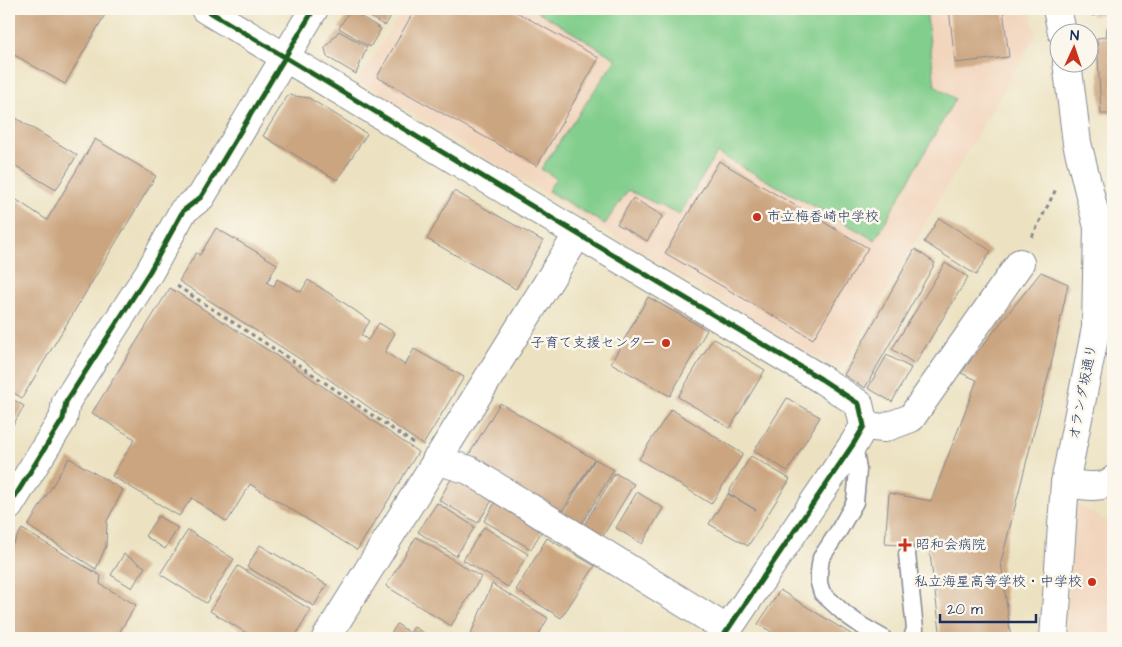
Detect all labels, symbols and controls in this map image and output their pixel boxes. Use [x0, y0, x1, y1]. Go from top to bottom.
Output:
north arrow [1050, 22, 1100, 72]
text: N [1070, 26, 1080, 46]
place label: 市立梅香崎中学校 [767, 207, 879, 227]
marker: 市立梅香崎中学校 [751, 211, 763, 223]
place label: 子育て支援センター [531, 333, 656, 353]
marker: 子育て支援センター [660, 337, 672, 349]
street label: オランダ坂通り [1064, 342, 1102, 442]
place label: 昭和会病院 [916, 535, 986, 555]
marker: 昭和会病院 [898, 538, 912, 552]
place label: 私立海星高等学校・中学校 [914, 572, 1082, 592]
marker: 私立海星高等学校・中学校 [1086, 576, 1098, 588]
scale bar [940, 592, 1036, 624]
text: 20 m [947, 599, 983, 620]

